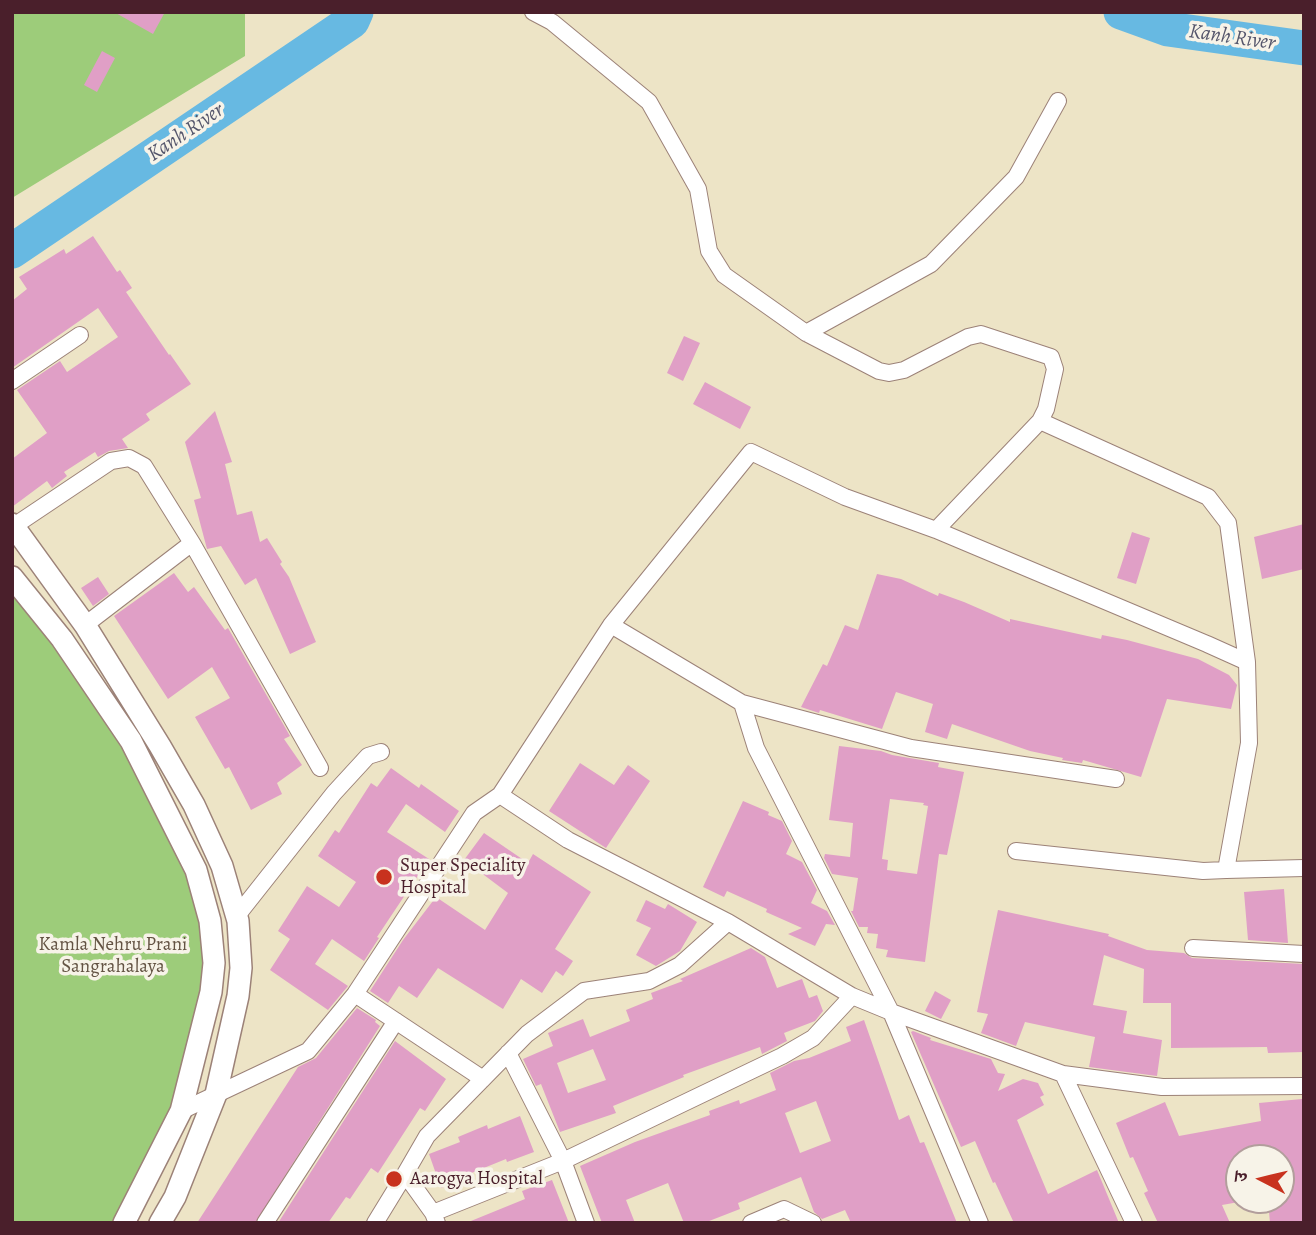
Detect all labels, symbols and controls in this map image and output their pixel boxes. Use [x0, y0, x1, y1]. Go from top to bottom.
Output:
water label: Kanh River [1187, 19, 1277, 57]
water label: Kanh River [143, 98, 229, 168]
place label: Super Speciality Hospital [400, 855, 526, 899]
marker: Super Speciality Hospital [374, 867, 394, 887]
park label: Kamla Nehru Prani Sangrahalaya [39, 934, 187, 978]
north arrow [1225, 1144, 1295, 1214]
place label: Aarogya Hospital [410, 1168, 543, 1190]
marker: Aarogya Hospital [384, 1169, 404, 1189]
text: उ [1228, 1170, 1255, 1183]

